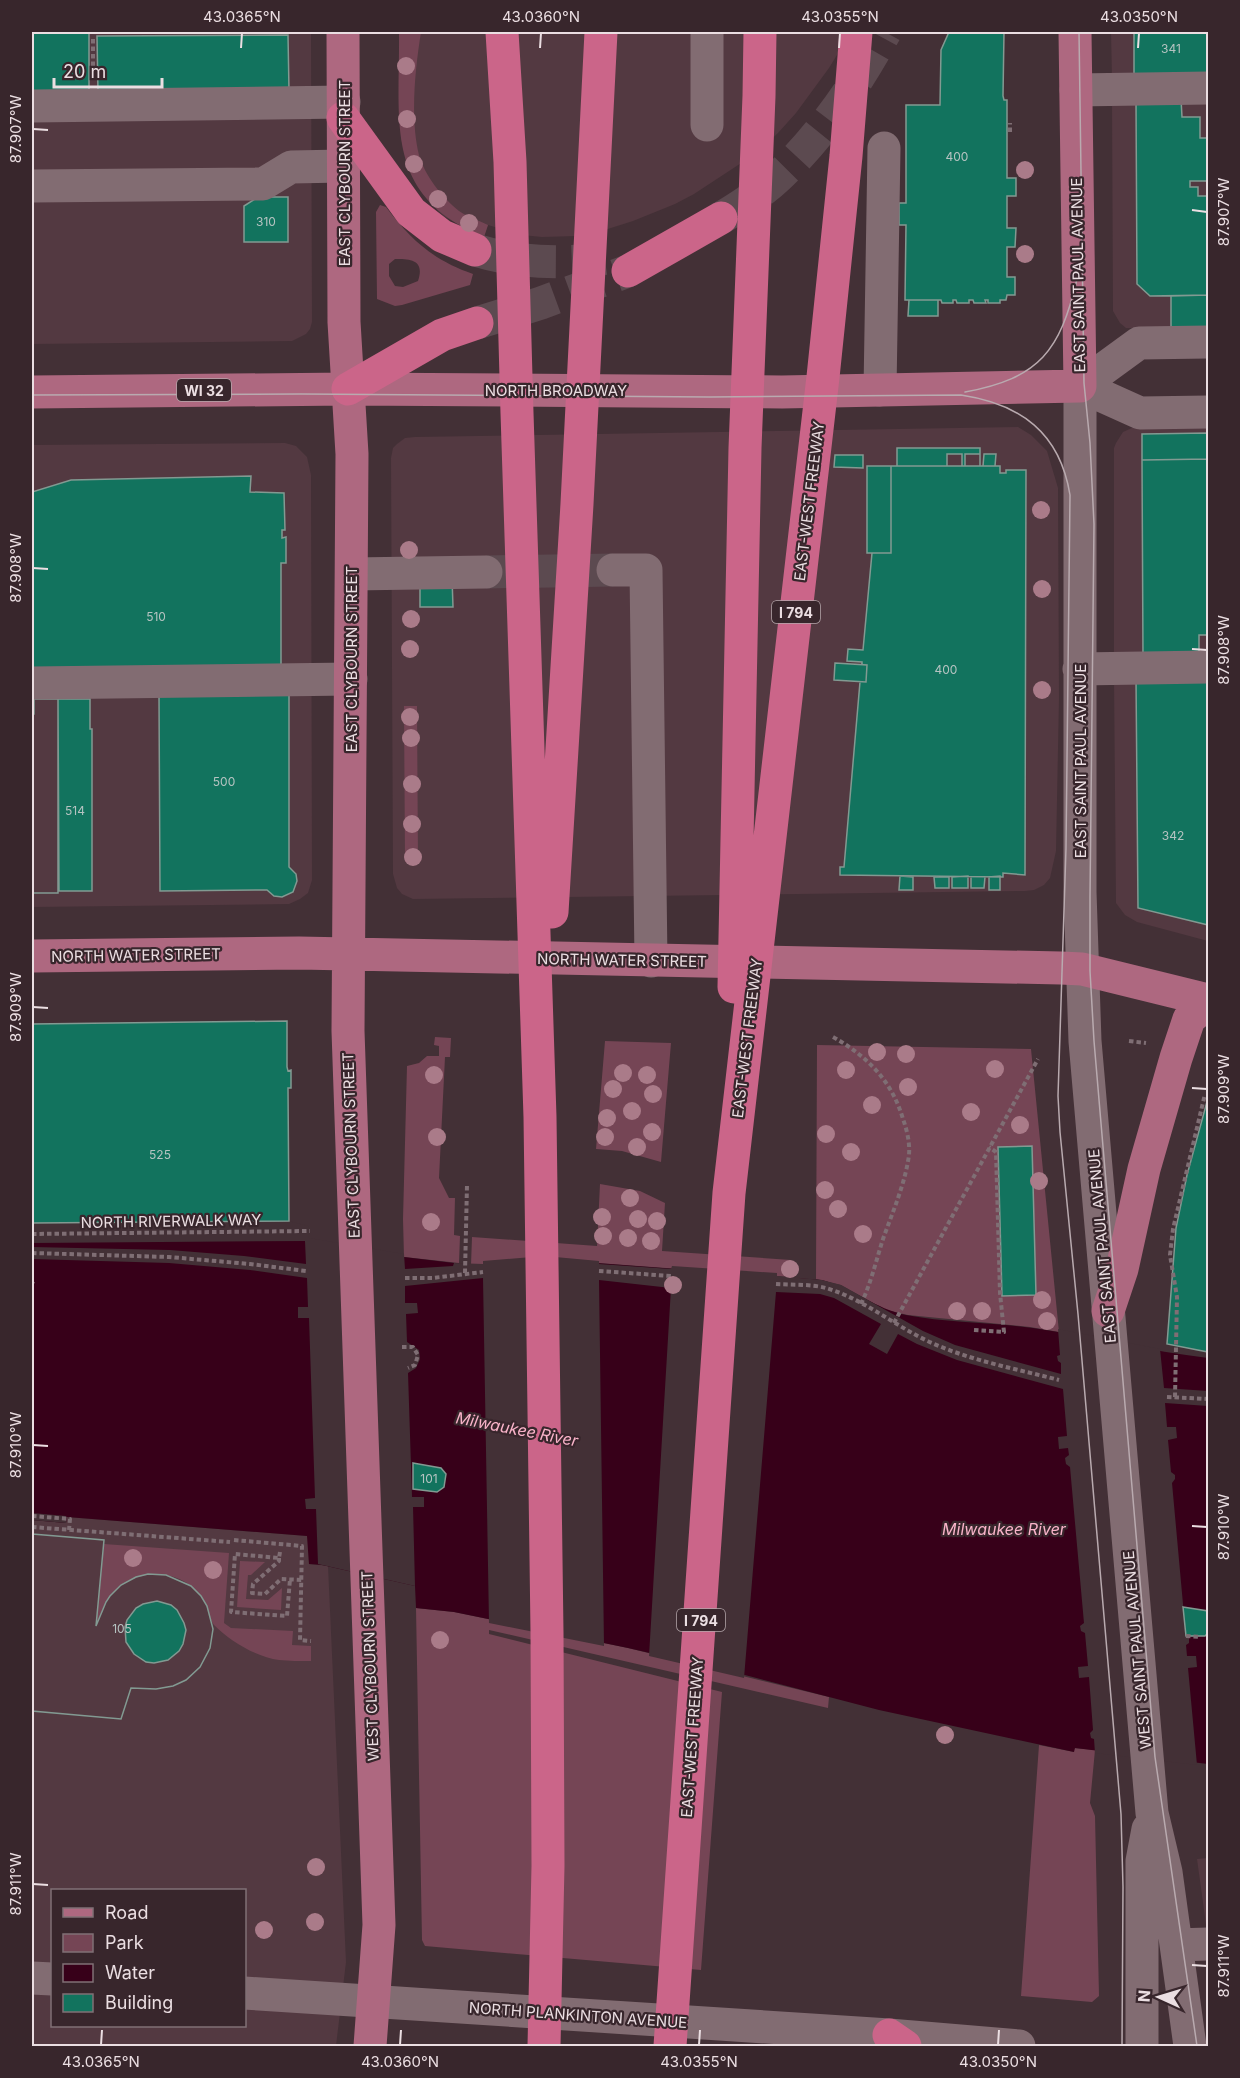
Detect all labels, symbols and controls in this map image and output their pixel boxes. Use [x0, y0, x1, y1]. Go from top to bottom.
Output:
text: 43.0365°N [203, 7, 281, 26]
text: 43.0360°N [502, 7, 580, 26]
text: 43.0355°N [801, 7, 879, 26]
text: 43.0350°N [1100, 7, 1178, 26]
house number: 341 [1161, 41, 1181, 56]
scale bar [54, 51, 162, 89]
text: 20 m [63, 61, 106, 82]
street label: EAST CLYBOURN STREET [335, 80, 354, 266]
text: 87.907°W [6, 94, 25, 163]
house number: 400 [946, 149, 968, 164]
text: 87.907°W [1214, 177, 1233, 246]
street label: EAST SAINT PAUL AVENUE [1067, 178, 1089, 372]
house number: 310 [256, 214, 276, 229]
road number: WI 32 [177, 379, 231, 401]
street label: NORTH BROADWAY [485, 381, 627, 400]
street label: EAST-WEST FREEWAY [790, 420, 828, 582]
text: 87.908°W [6, 533, 25, 603]
street label: EAST CLYBOURN STREET [342, 566, 361, 752]
road number: I 794 [772, 601, 820, 623]
house number: 510 [146, 609, 166, 624]
text: 87.908°W [1214, 615, 1233, 685]
house number: 400 [935, 662, 957, 677]
street label: EAST SAINT PAUL AVENUE [1071, 664, 1090, 858]
house number: 500 [213, 774, 235, 789]
house number: 514 [65, 803, 85, 818]
house number: 342 [1162, 828, 1184, 843]
street label: NORTH WATER STREET [51, 944, 221, 966]
street label: NORTH WATER STREET [537, 949, 707, 971]
street label: EAST-WEST FREEWAY [728, 957, 766, 1119]
text: 87.909°W [6, 972, 25, 1042]
street label: EAST CLYBOURN STREET [338, 1052, 364, 1238]
text: 87.909°W [1214, 1054, 1233, 1124]
house number: 525 [149, 1147, 171, 1162]
street label: EAST SAINT PAUL AVENUE [1084, 1148, 1120, 1344]
street label: NORTH RIVERWALK WAY [81, 1210, 261, 1232]
water label: Milwaukee River [454, 1407, 581, 1451]
text: 87.910°W [6, 1411, 25, 1478]
house number: 101 [420, 1471, 438, 1486]
text: 87.910°W [1214, 1493, 1233, 1560]
water label: Milwaukee River [942, 1519, 1067, 1539]
street label: WEST SAINT PAUL AVENUE [1119, 1550, 1155, 1750]
street label: WEST CLYBOURN STREET [357, 1570, 383, 1762]
road number: I 794 [677, 1609, 725, 1631]
house number: 105 [112, 1621, 132, 1636]
street label: EAST-WEST FREEWAY [677, 1656, 707, 1818]
text: 87.911°W [6, 1852, 25, 1916]
legend [51, 1889, 246, 2027]
text: Road [105, 1902, 148, 1923]
text: Park [105, 1932, 144, 1953]
text: 87.911°W [1214, 1934, 1233, 1998]
text: Water [105, 1962, 155, 1983]
north arrow [1129, 1967, 1189, 2027]
text: N [1134, 1989, 1154, 2003]
text: Building [105, 1992, 173, 2013]
street label: NORTH PLANKINTON AVENUE [468, 1998, 688, 2032]
text: 43.0365°N [62, 2052, 140, 2071]
text: 43.0360°N [361, 2052, 439, 2071]
text: 43.0355°N [660, 2052, 738, 2071]
text: 43.0350°N [959, 2052, 1037, 2071]

